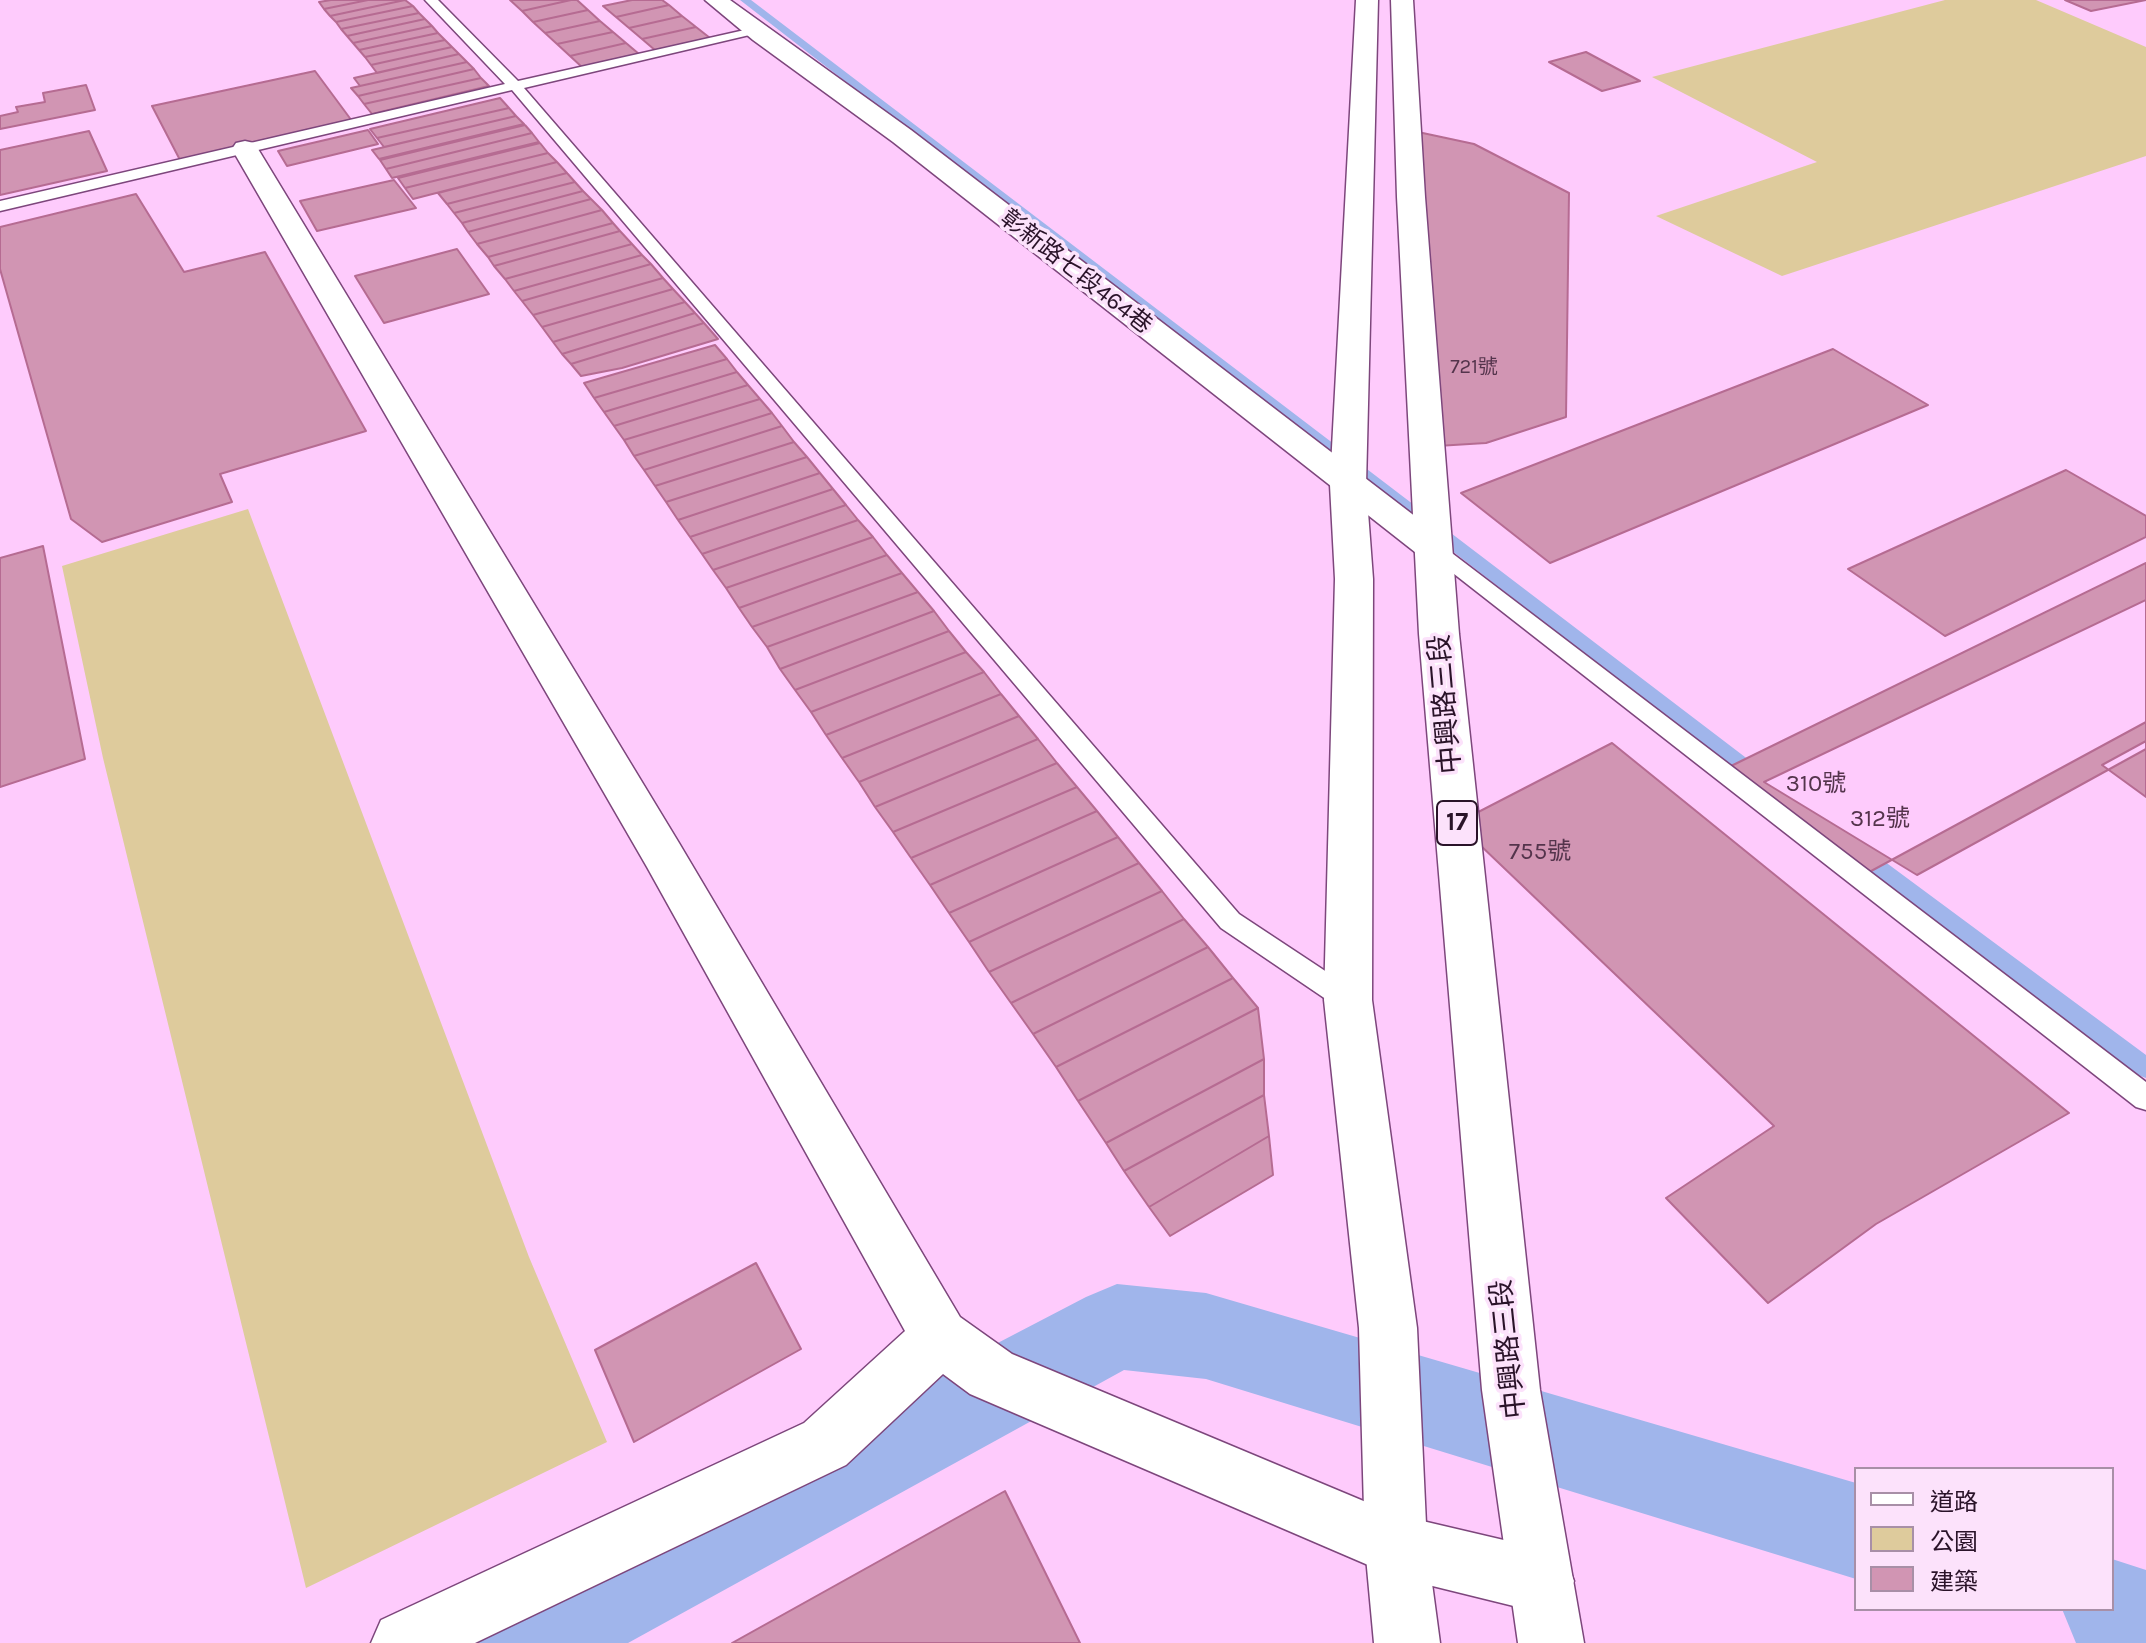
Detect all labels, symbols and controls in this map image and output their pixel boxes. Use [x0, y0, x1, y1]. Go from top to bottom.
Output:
street label: 彰新路七段464巷 [994, 204, 1158, 340]
house number: 721號 [1450, 355, 1498, 379]
street label: 中興路三段 [1423, 633, 1469, 775]
house number: 310號 [1786, 770, 1846, 798]
road number: 17 [1437, 801, 1477, 845]
house number: 312號 [1850, 805, 1910, 833]
house number: 755號 [1509, 838, 1571, 866]
street label: 中興路三段 [1485, 1278, 1533, 1420]
legend [1854, 1467, 2114, 1611]
text: 道路 [1930, 1488, 1978, 1516]
text: 公園 [1930, 1528, 1978, 1556]
text: 建築 [1930, 1568, 1978, 1596]

